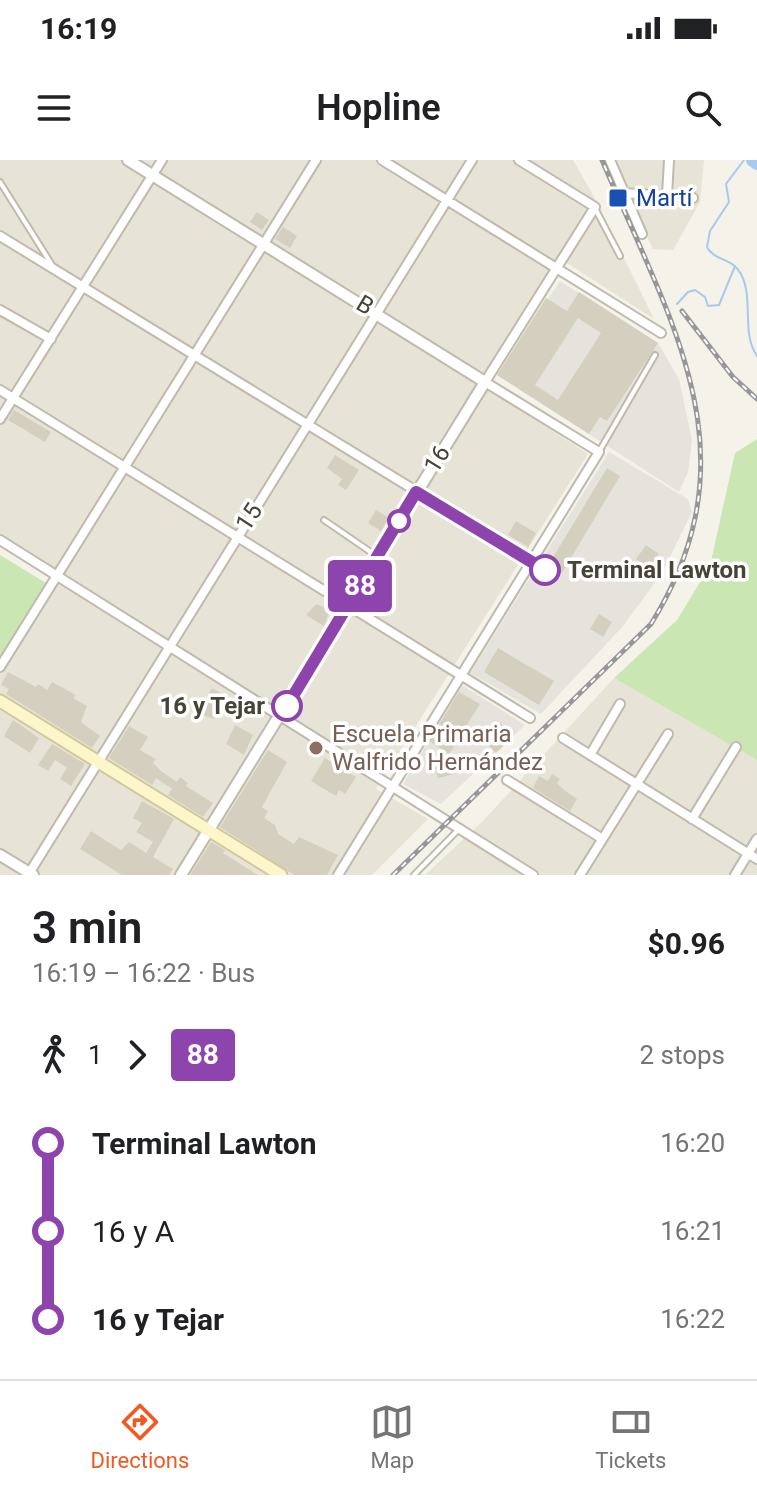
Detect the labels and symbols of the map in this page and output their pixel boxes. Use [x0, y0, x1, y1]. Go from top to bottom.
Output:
place label: Martí [636, 184, 694, 212]
marker: Martí [607, 187, 629, 209]
street label: B [351, 289, 379, 321]
street label: 16 [418, 440, 456, 478]
street label: 15 [230, 498, 268, 536]
unlabelled marker [388, 510, 410, 532]
marker: Terminal Lawton [530, 555, 560, 585]
place label: Terminal Lawton [567, 556, 747, 584]
line badge: 88 [324, 560, 396, 612]
marker: 16 y Tejar [272, 691, 302, 721]
place label: 16 y Tejar [159, 692, 265, 720]
place label: Escuela Primaria Walfrido Hernández [332, 720, 543, 776]
marker: Escuela Primaria Walfrido Hernández [307, 739, 325, 757]

